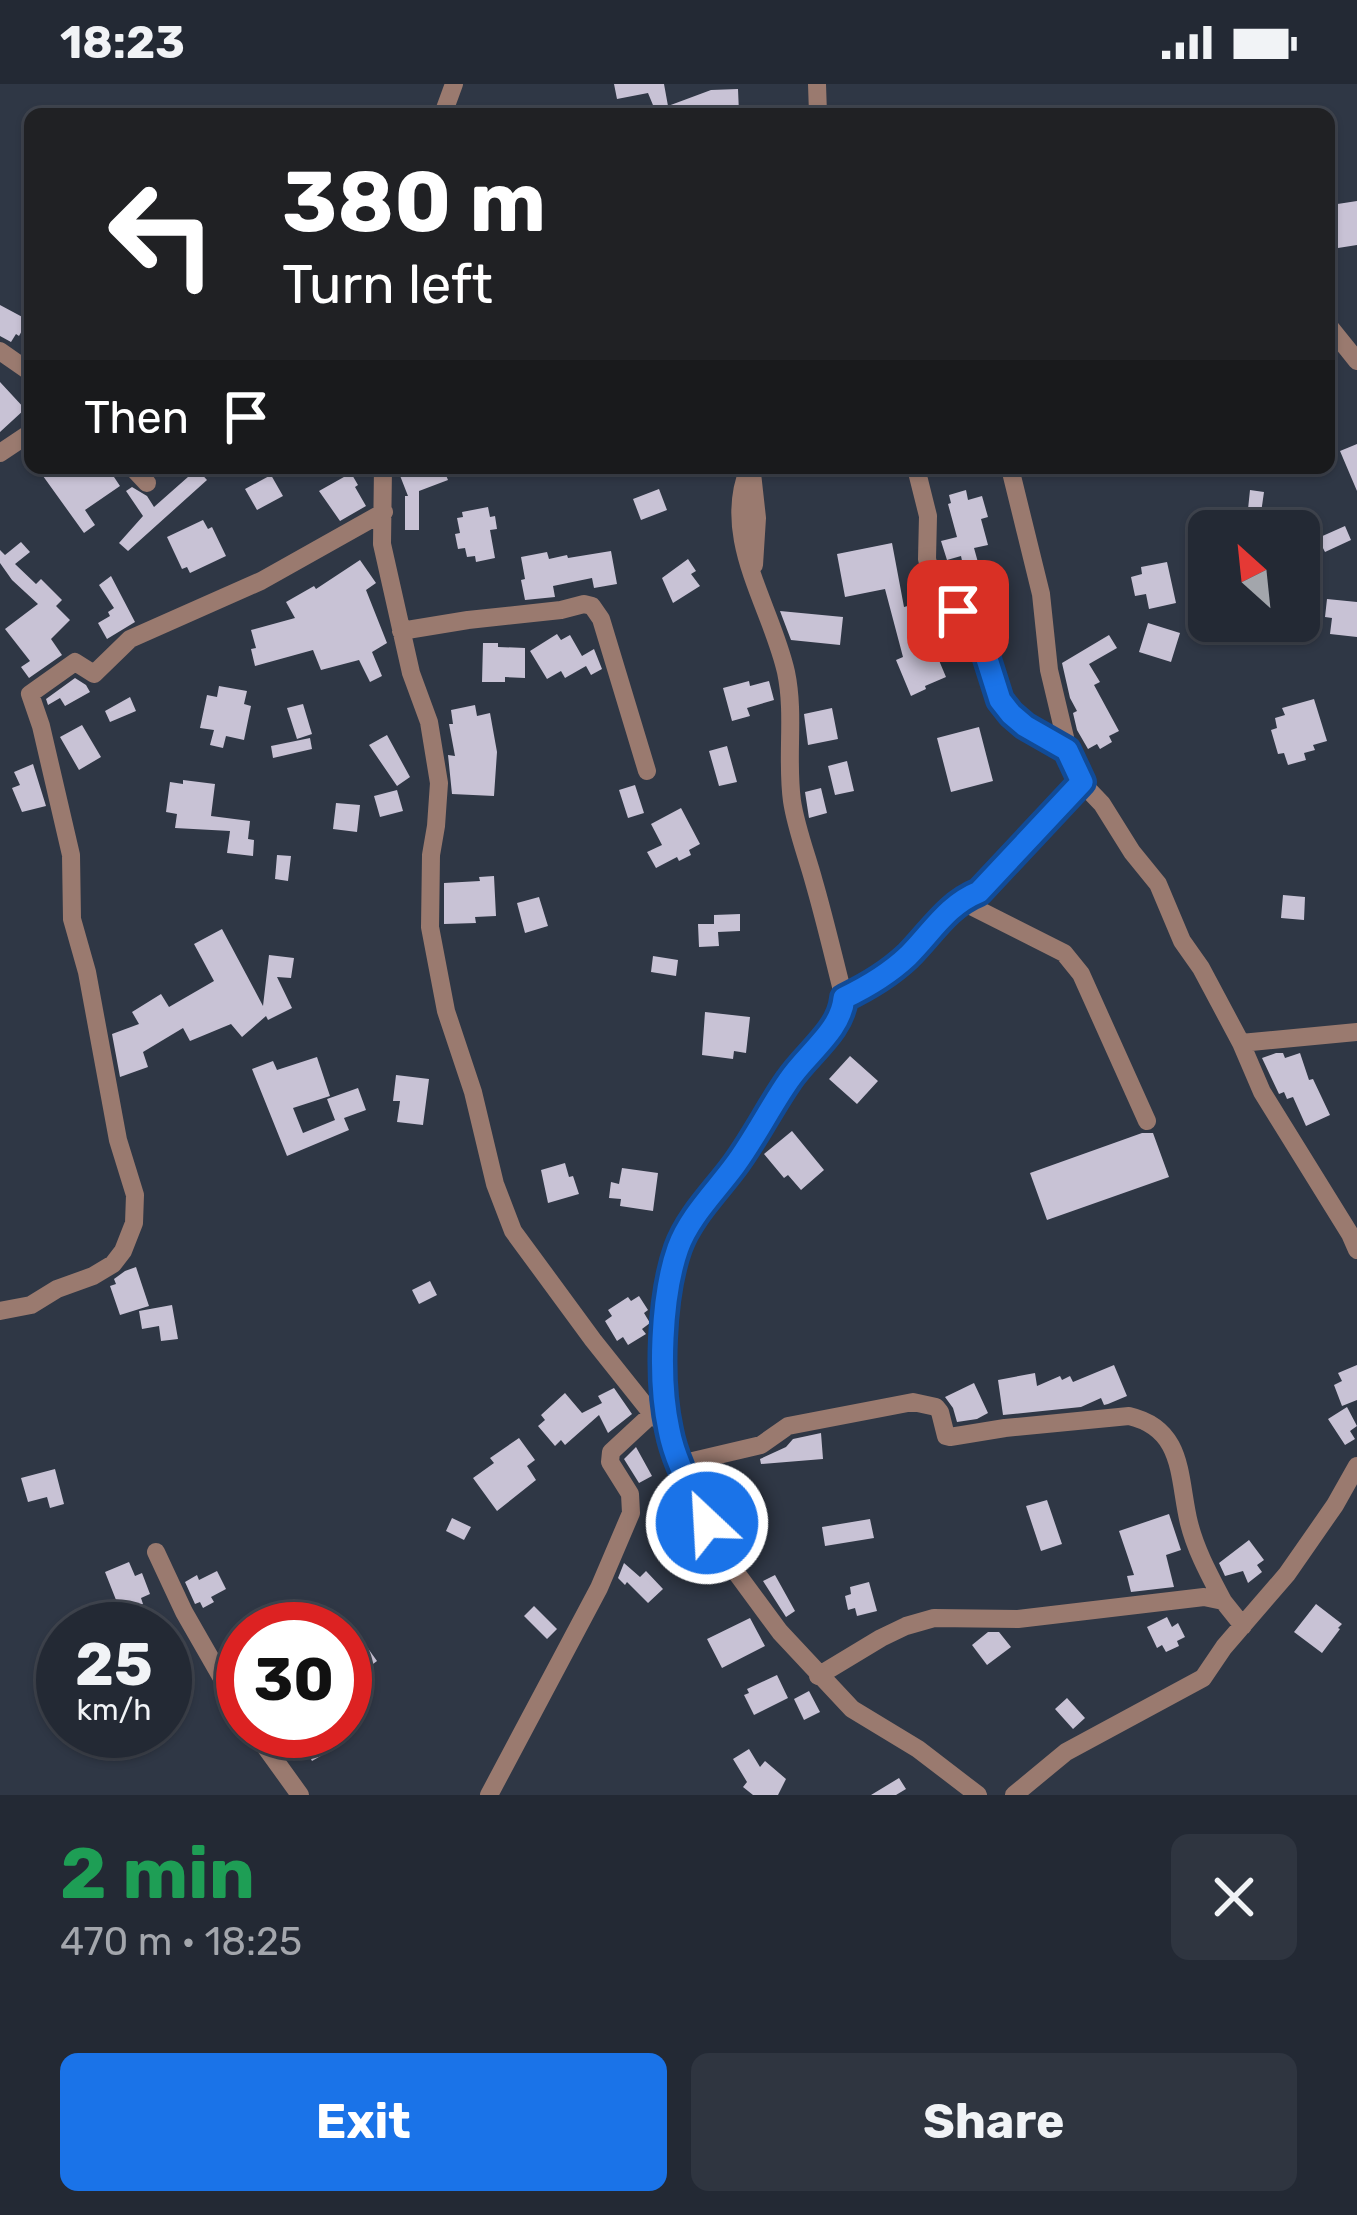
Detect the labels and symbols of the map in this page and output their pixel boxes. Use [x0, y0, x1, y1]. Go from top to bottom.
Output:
north arrow [1188, 510, 1320, 642]
pin [907, 560, 1009, 662]
position arrow [644, 1460, 770, 1586]
speed limit sign: 30 [216, 1602, 372, 1758]

